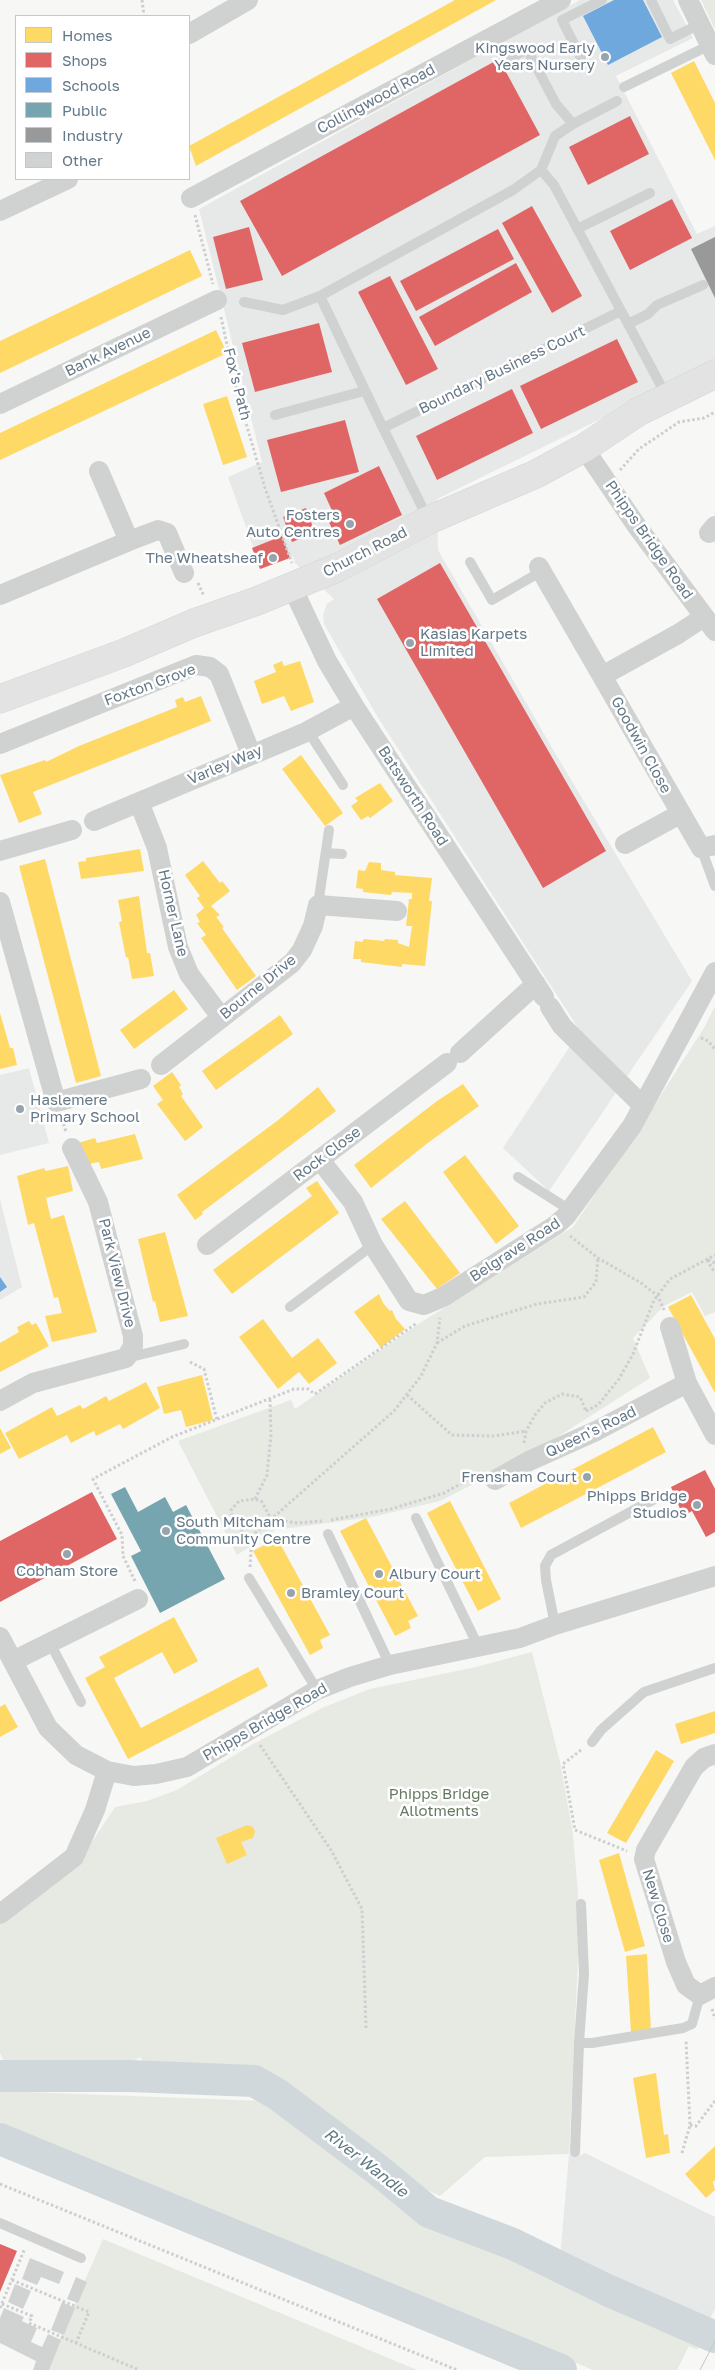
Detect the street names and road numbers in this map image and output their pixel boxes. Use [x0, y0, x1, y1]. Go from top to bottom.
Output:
street label: Collingwood Road [314, 60, 438, 138]
street label: Boundary Business Court [416, 322, 588, 418]
street label: Bank Avenue [62, 324, 154, 380]
street label: Fox's Path [219, 346, 255, 422]
street label: Phipps Bridge Road [601, 477, 697, 603]
street label: Church Road [320, 523, 410, 581]
street label: Foxton Grove [102, 660, 198, 710]
street label: Goodwin Close [607, 694, 675, 796]
street label: Varley Way [185, 741, 265, 789]
street label: Batsworth Road [374, 743, 452, 849]
street label: Horner Lane [154, 868, 192, 958]
street label: Bourne Drive [216, 951, 300, 1023]
street label: Rock Close [290, 1123, 364, 1185]
street label: Belgrave Road [467, 1214, 563, 1286]
street label: Park View Drive [95, 1217, 139, 1329]
street label: Queen's Road [543, 1402, 639, 1462]
street label: Phipps Bridge Road [200, 1679, 330, 1765]
street label: New Close [638, 1867, 678, 1945]

